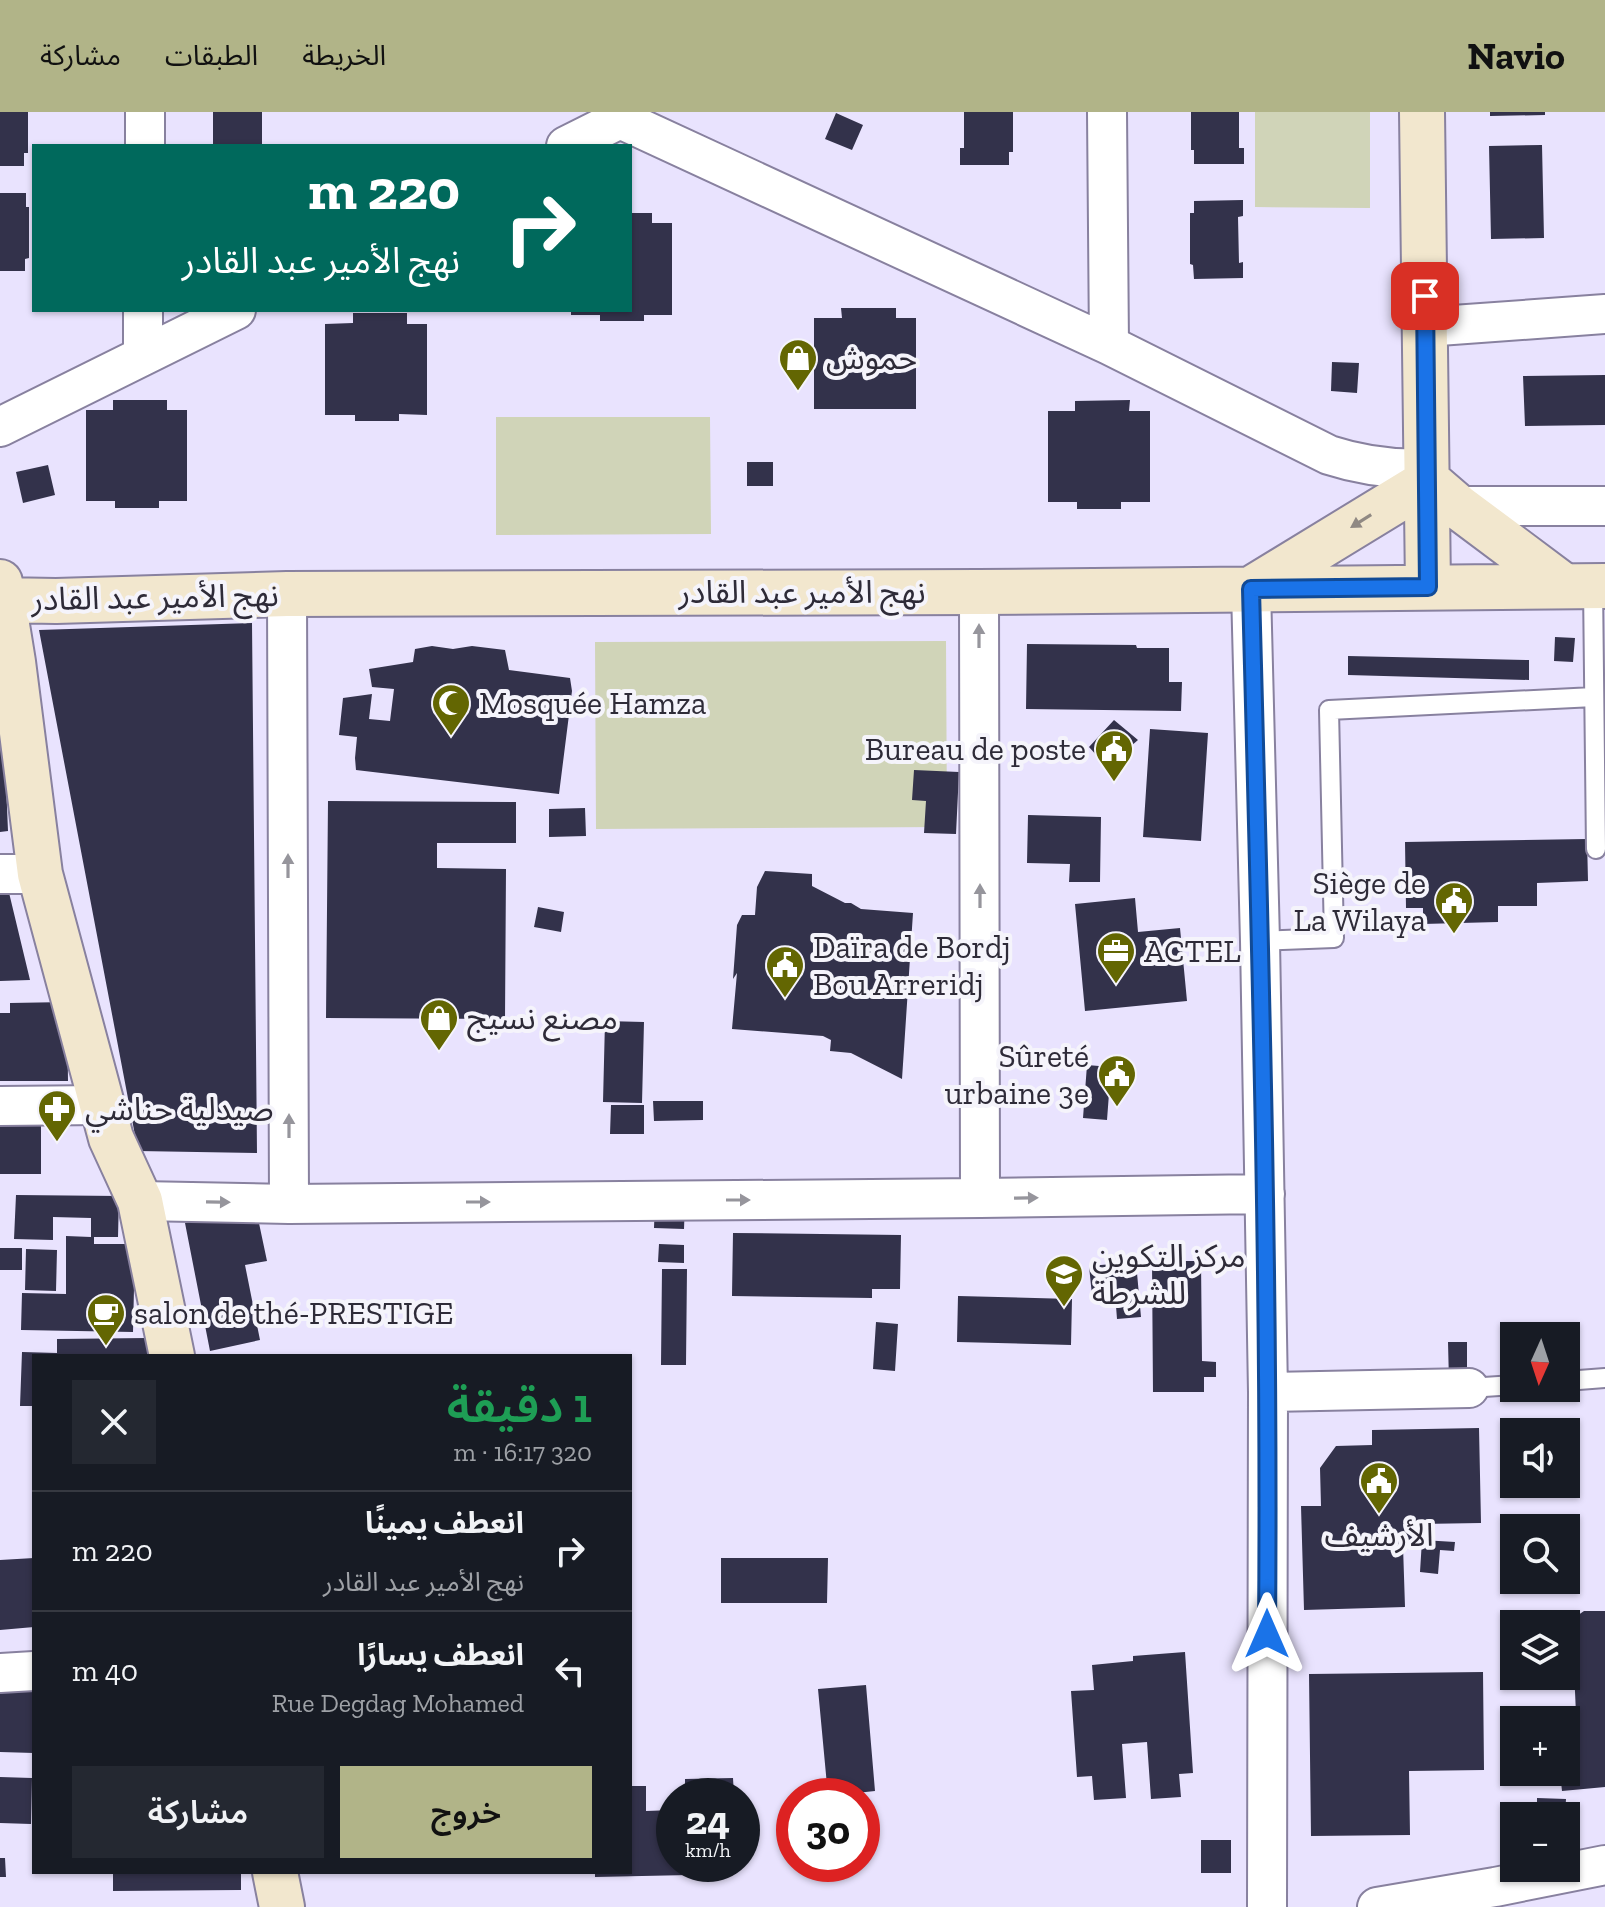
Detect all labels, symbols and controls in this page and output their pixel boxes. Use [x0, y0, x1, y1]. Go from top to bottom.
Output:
text: Navio [1467, 33, 1565, 79]
text: مشاركة [40, 39, 121, 72]
text: الطبقات [165, 39, 258, 72]
text: الخريطة [302, 39, 386, 72]
text: 220 m [308, 156, 460, 223]
icon: right [488, 176, 592, 280]
text: نهج الأمير عبد القادر [182, 239, 460, 282]
pin [1391, 262, 1459, 330]
icon: arrive [1403, 274, 1447, 318]
shop icon: حموش [777, 337, 819, 392]
place label: حموش [826, 339, 917, 377]
one-way arrow [1350, 514, 1372, 528]
street label: نهج الأمير عبد القادر [677, 573, 926, 616]
street label: نهج الأمير عبد القادر [30, 576, 279, 623]
one-way arrow [973, 623, 985, 648]
mosque icon: Mosquée Hamza [430, 682, 472, 737]
place label: Mosquée Hamza [479, 684, 707, 722]
public building icon: Bureau de poste [1093, 728, 1135, 783]
place label: Bureau de poste [865, 730, 1086, 768]
one-way arrow [282, 853, 294, 878]
place label: Siège de La Wilaya [1293, 864, 1426, 939]
public building icon: Siège de La Wilaya [1433, 880, 1475, 935]
one-way arrow [974, 883, 986, 908]
place label: Daïra de Bordj Bou Arreridj [813, 928, 1011, 1003]
office icon: ACTEL [1095, 930, 1137, 985]
place label: ACTEL [1144, 932, 1241, 970]
public building icon: Daïra de Bordj Bou Arreridj [764, 944, 806, 999]
shop icon: مصنع نسيج [418, 997, 460, 1052]
place label: مصنع نسيج [467, 999, 618, 1042]
place label: Sûreté urbaine 3e [945, 1037, 1089, 1112]
public building icon: Sûreté urbaine 3e [1096, 1053, 1138, 1108]
pharmacy icon: صيدلية حناشي [36, 1088, 78, 1143]
place label: صيدلية حناشي [85, 1090, 274, 1133]
one-way arrow [283, 1113, 295, 1138]
one-way arrow [1014, 1191, 1039, 1204]
one-way arrow [726, 1194, 751, 1206]
one-way arrow [206, 1196, 231, 1209]
one-way arrow [466, 1196, 491, 1208]
place label: مركز التكوين للشرطة [1092, 1237, 1245, 1312]
school or university icon: مركز التكوين للشرطة [1043, 1253, 1085, 1308]
cafe icon: salon de thé-PRESTIGE [85, 1292, 127, 1347]
place label: salon de thé-PRESTIGE [134, 1294, 454, 1332]
north arrow [1500, 1322, 1580, 1402]
map controls [1500, 1322, 1580, 1882]
text: 1 دقيقة [447, 1377, 592, 1434]
button: close [72, 1380, 156, 1464]
button: sound [1500, 1418, 1580, 1498]
text: 320 m · 16:17 [454, 1436, 592, 1468]
public building icon: الأرشيف [1358, 1460, 1400, 1515]
text: انعطف يمينًا [365, 1505, 524, 1541]
button: search [1500, 1514, 1580, 1594]
place label: الأرشيف [1324, 1516, 1434, 1554]
icon: right [548, 1529, 592, 1573]
text: 220 m [72, 1533, 153, 1569]
text: نهج الأمير عبد القادر [323, 1566, 524, 1598]
position arrow [1225, 1592, 1309, 1676]
button: layers [1500, 1610, 1580, 1690]
text: انعطف يسارًا [357, 1637, 524, 1673]
icon: left [548, 1649, 592, 1693]
text: 40 m [72, 1653, 138, 1689]
text: Rue Degdag Mohamed [272, 1687, 524, 1719]
button: + [1500, 1706, 1580, 1786]
button: مشاركة [72, 1766, 324, 1858]
button: خروج [340, 1766, 592, 1858]
speed limit sign: 30 [776, 1778, 880, 1882]
text: 24 [686, 1796, 730, 1844]
button: − [1500, 1802, 1580, 1882]
text: km/h [685, 1838, 731, 1862]

